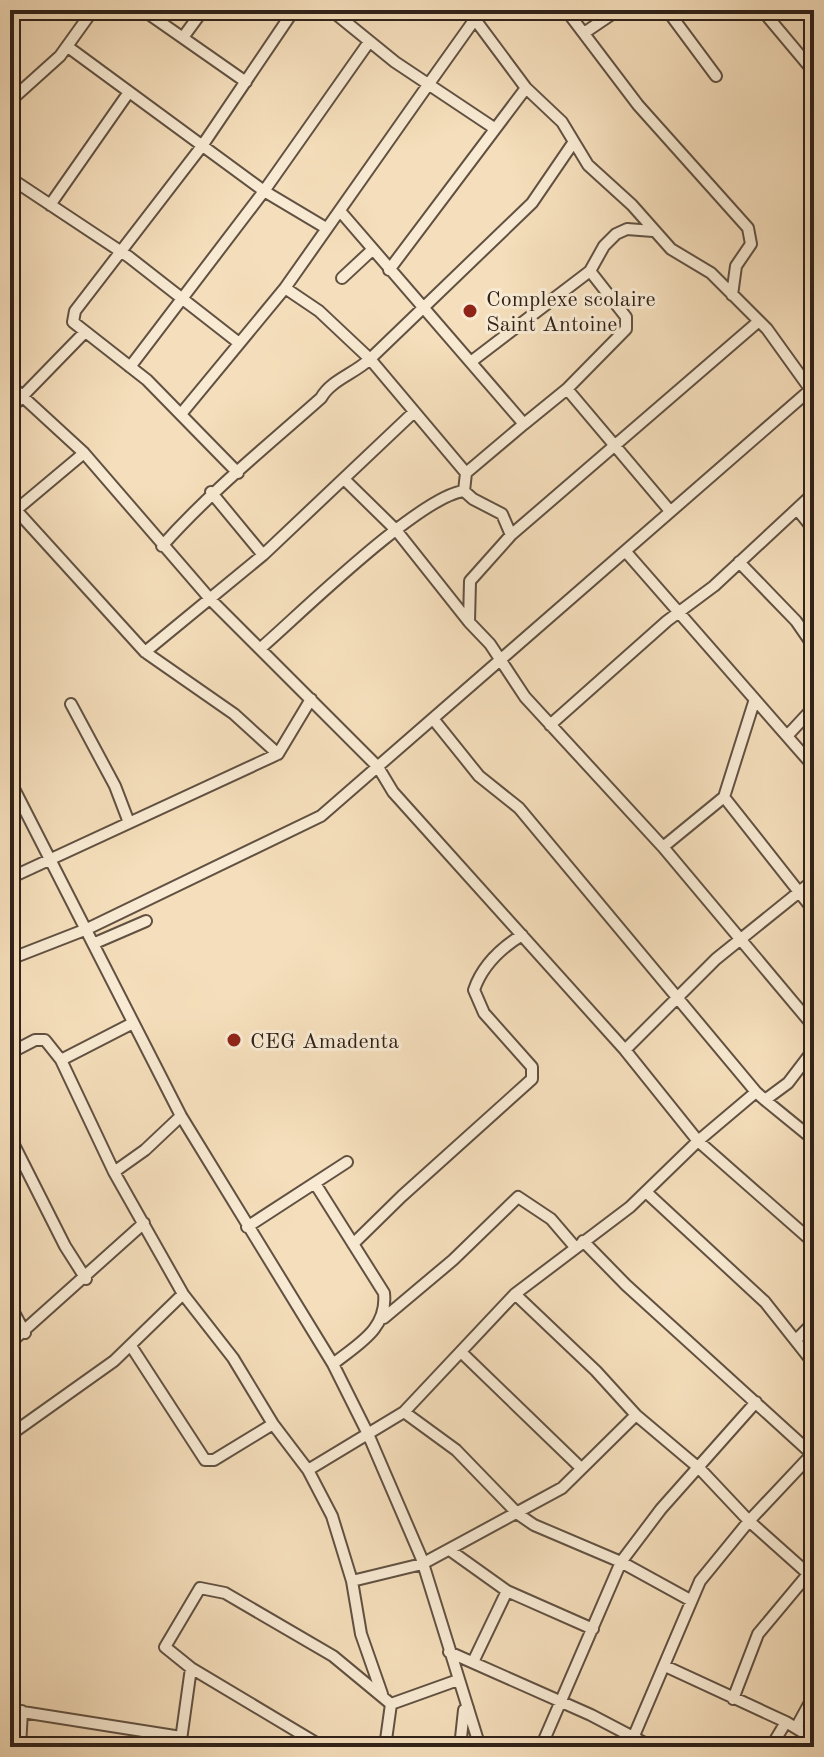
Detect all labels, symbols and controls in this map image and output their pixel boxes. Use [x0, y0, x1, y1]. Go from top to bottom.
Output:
place label: Complexe scolaire Saint Antoine [486, 289, 656, 336]
marker: Complexe scolaire Saint Antoine [461, 302, 479, 320]
marker: CEG Amadenta [225, 1031, 243, 1049]
place label: CEG Amadenta [250, 1031, 399, 1053]

